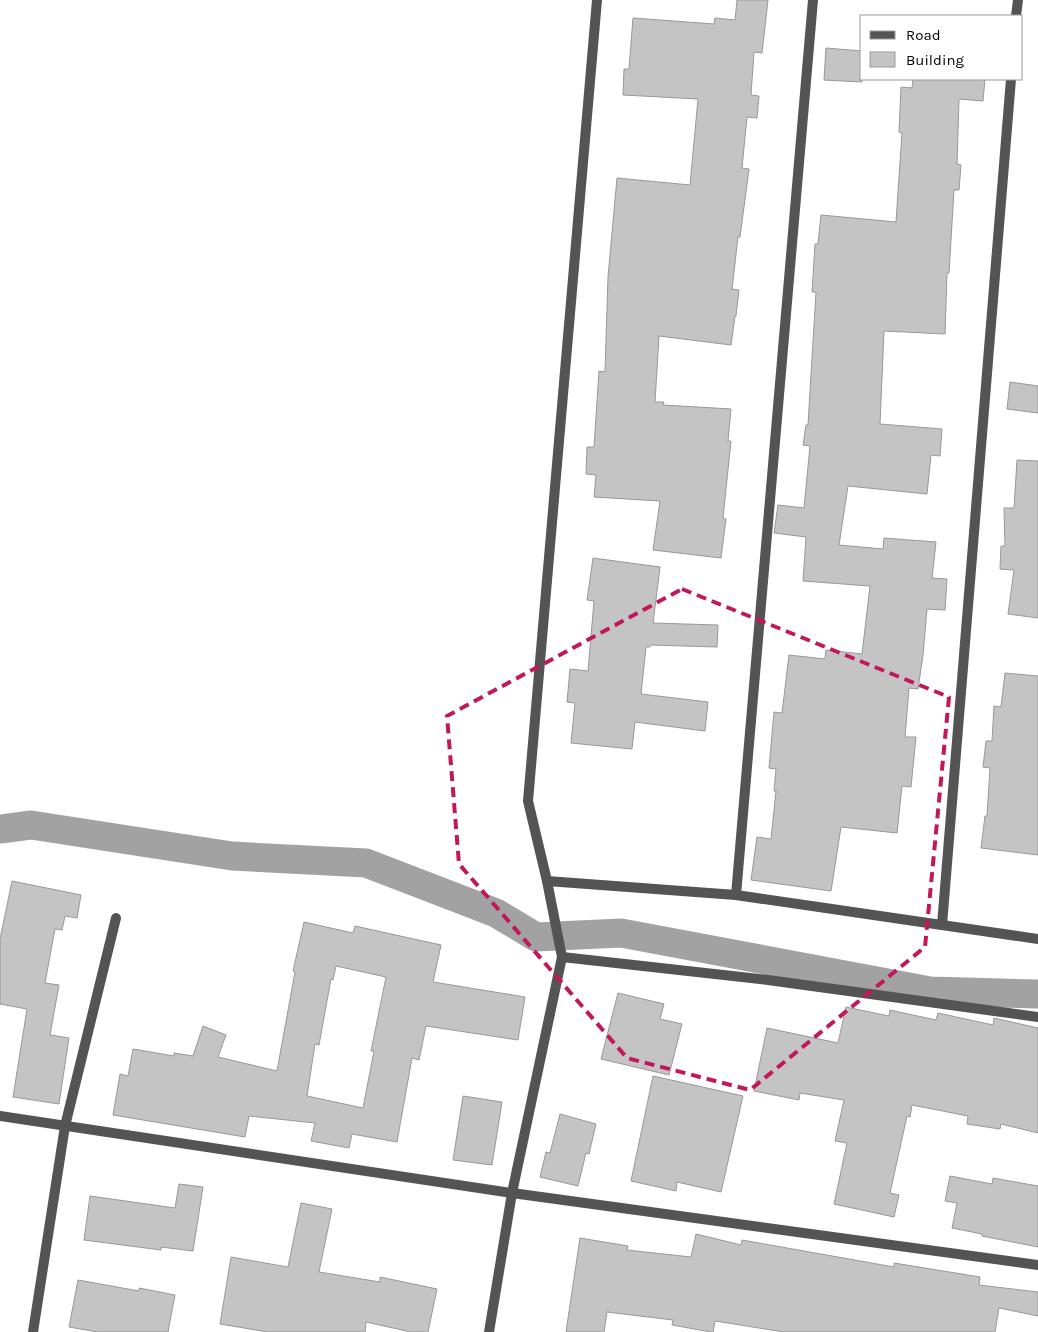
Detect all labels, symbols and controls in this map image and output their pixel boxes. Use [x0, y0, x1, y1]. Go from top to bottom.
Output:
legend [860, 15, 1023, 80]
text: Road [906, 26, 941, 44]
text: Building [906, 51, 964, 69]

